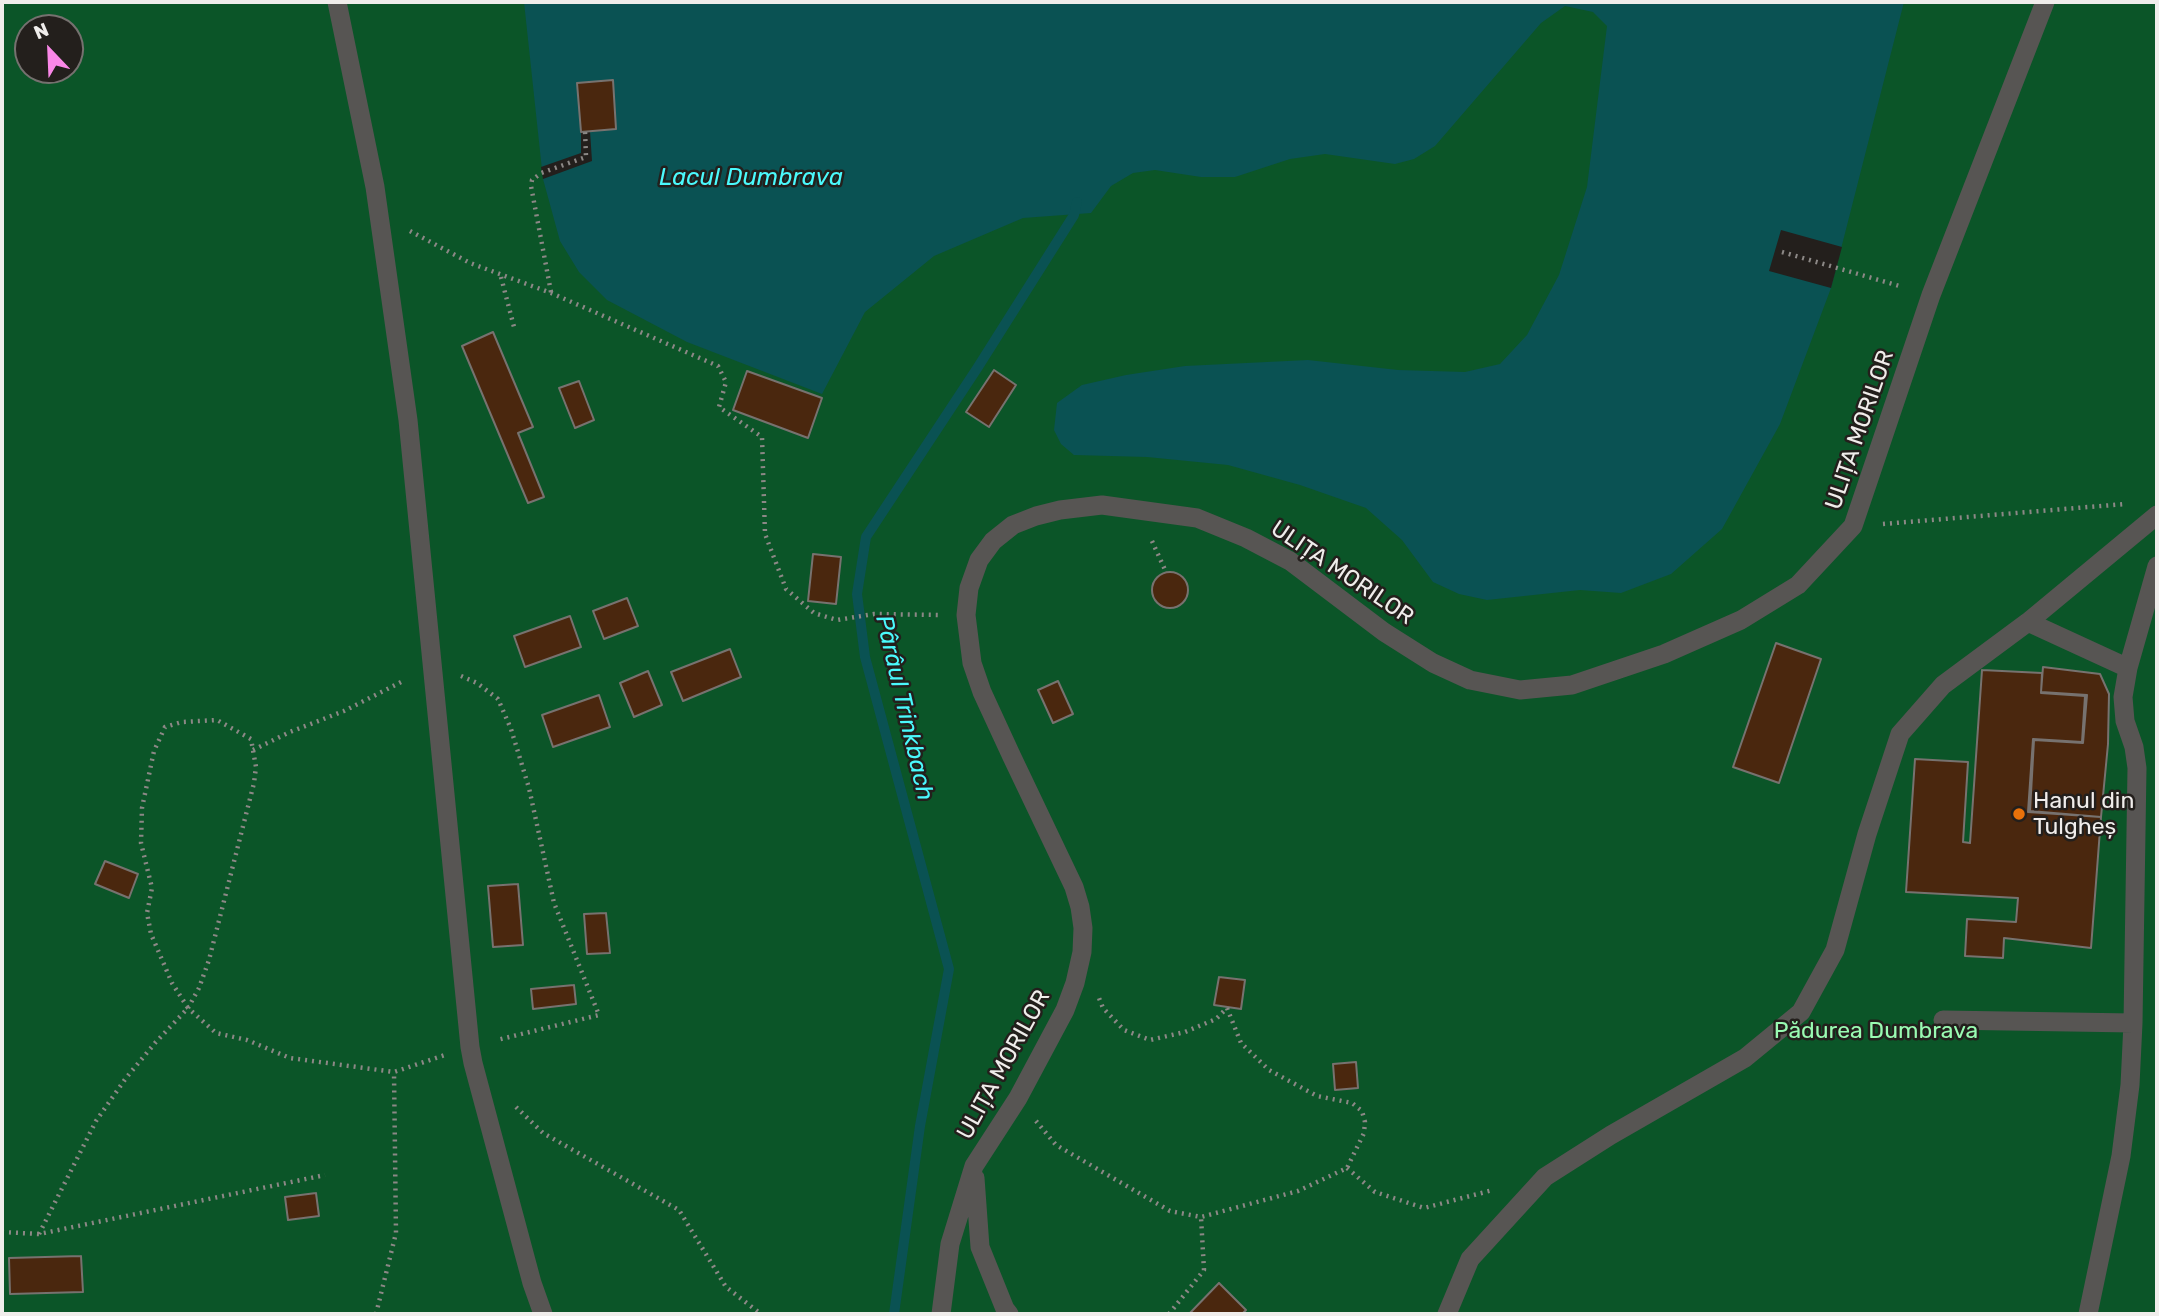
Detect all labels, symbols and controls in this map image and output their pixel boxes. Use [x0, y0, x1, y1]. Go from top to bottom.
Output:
north arrow [14, 14, 84, 84]
text: N [31, 18, 52, 44]
water label: Lacul Dumbrava [659, 164, 843, 192]
street label: ULIȚA MORILOR [1820, 347, 1900, 513]
street label: ULIȚA MORILOR [1265, 515, 1419, 631]
water label: Pârâul Trinkbach [869, 612, 939, 804]
place label: Hanul din Tulgheș [2033, 787, 2134, 841]
marker: Hanul din Tulgheș [2011, 806, 2027, 822]
street label: ULIȚA MORILOR [952, 985, 1056, 1145]
park label: Pădurea Dumbrava [1774, 1017, 1978, 1045]

